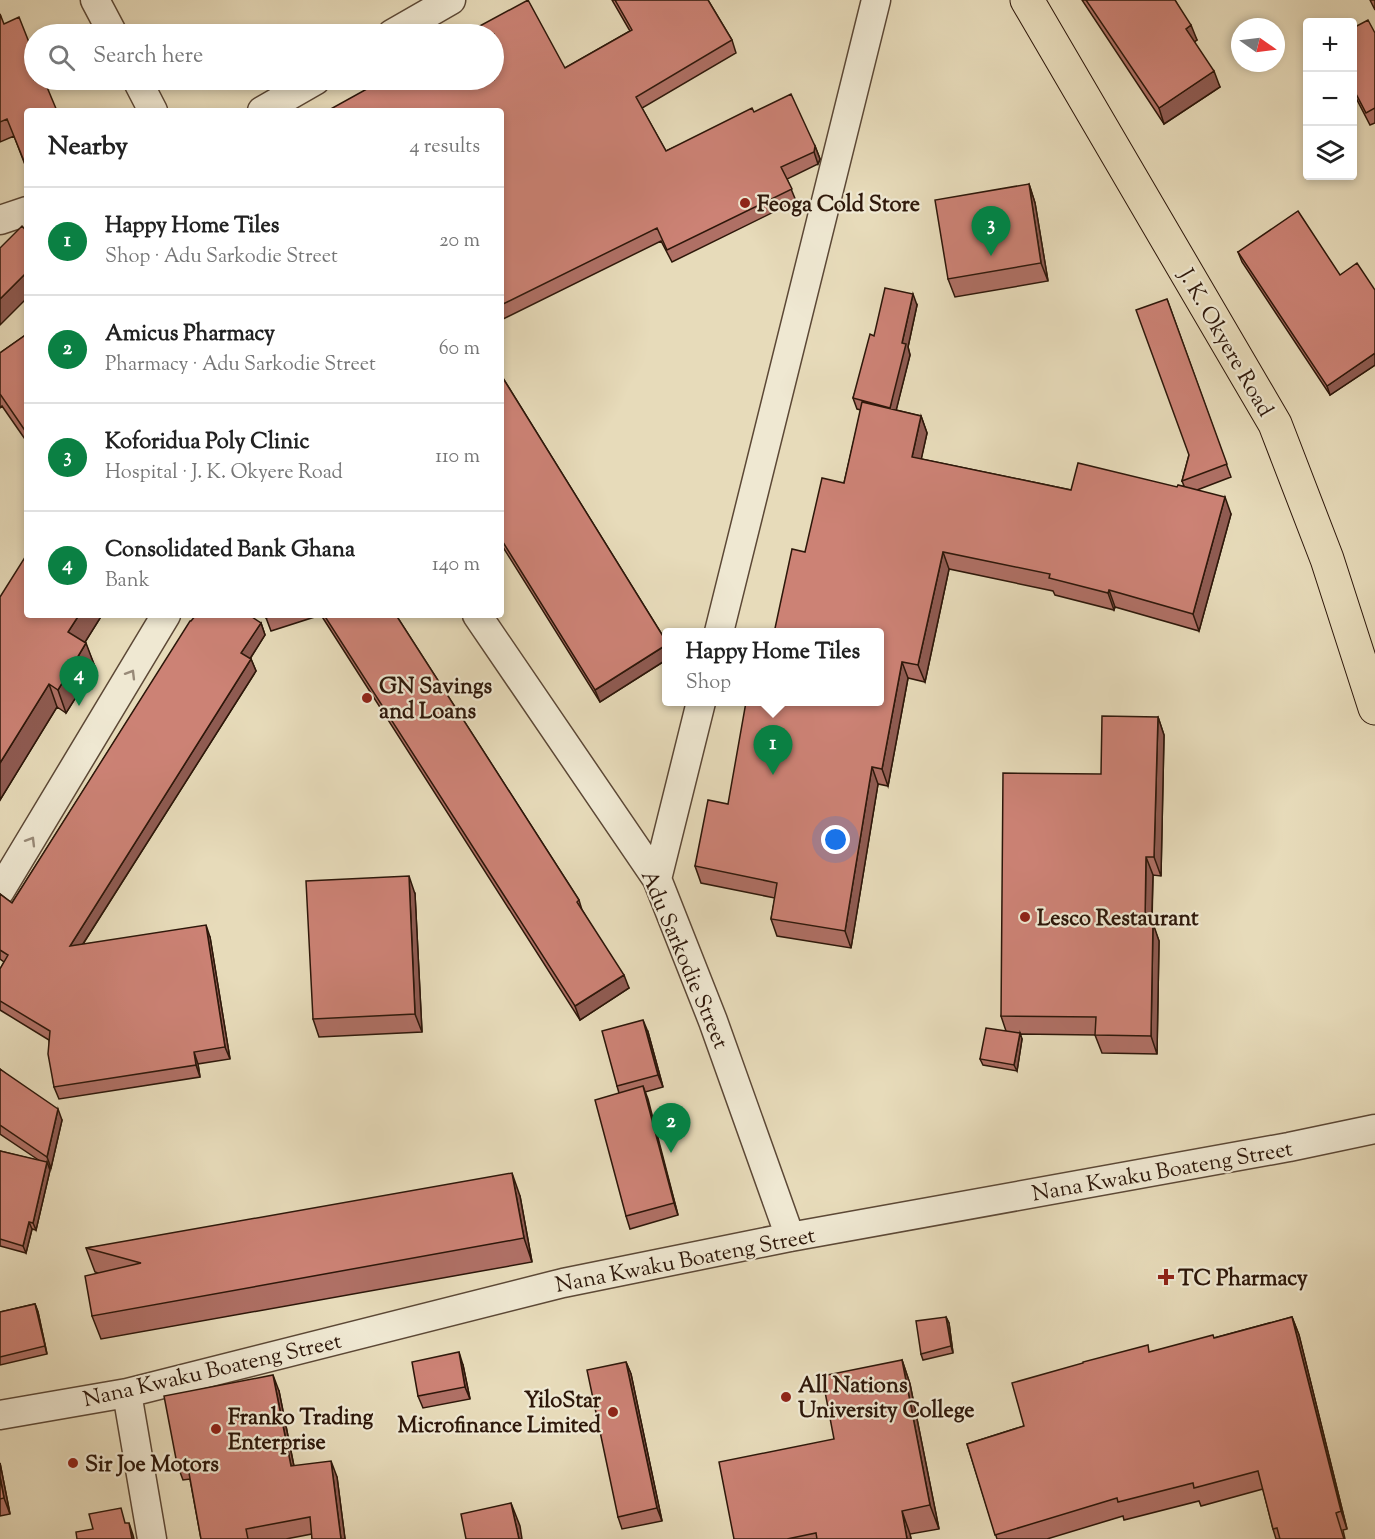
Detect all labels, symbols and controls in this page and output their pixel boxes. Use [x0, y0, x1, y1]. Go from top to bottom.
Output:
north arrow [1231, 18, 1285, 72]
map controls [1303, 18, 1357, 180]
button: + [1303, 18, 1357, 72]
search box [24, 24, 504, 90]
icon: search [45, 41, 78, 74]
text: Search here [93, 41, 203, 73]
button: − [1303, 72, 1357, 126]
button: layers [1303, 126, 1357, 180]
text: Nearby [48, 129, 128, 166]
text: 4 results [409, 133, 480, 162]
place label: Feoga Cold Store [757, 190, 920, 222]
marker: Feoga Cold Store [738, 196, 752, 210]
pin: 3 [972, 206, 1010, 256]
text: Happy Home Tiles [105, 211, 279, 243]
text: 1 [64, 227, 71, 256]
text: 20 m [439, 227, 480, 256]
text: Shop · Adu Sarkodie Street [105, 243, 338, 272]
street label: J. K. Okyere Road [1168, 263, 1280, 424]
text: Amicus Pharmacy [105, 319, 275, 351]
text: 2 [63, 335, 72, 364]
text: 60 m [439, 335, 480, 364]
text: Pharmacy · Adu Sarkodie Street [105, 351, 376, 380]
text: Koforidua Poly Clinic [105, 427, 309, 459]
text: 3 [63, 443, 72, 472]
text: 110 m [435, 443, 480, 472]
text: Hospital · J. K. Okyere Road [105, 459, 343, 488]
text: Consolidated Bank Ghana [105, 535, 355, 567]
text: 4 [62, 551, 73, 580]
text: 140 m [432, 551, 480, 580]
text: Bank [105, 567, 150, 596]
popup [662, 628, 884, 706]
text: Happy Home Tiles [686, 637, 860, 669]
pin: 4 [60, 656, 98, 706]
text: Shop [686, 669, 731, 698]
one-way arrow [124, 670, 136, 680]
place label: GN Savings and Loans [379, 672, 492, 729]
marker: GN Savings and Loans [360, 691, 374, 705]
pin: 1 [754, 726, 792, 775]
your location [821, 825, 850, 854]
one-way arrow [23, 837, 35, 847]
street label: Adu Sarkodie Street [631, 866, 736, 1055]
place label: Lesco Restaurant [1037, 904, 1199, 936]
marker: Lesco Restaurant [1018, 910, 1032, 924]
pin: 2 [652, 1104, 690, 1153]
street label: Nana Kwaku Boateng Street [1030, 1134, 1296, 1212]
street label: Nana Kwaku Boateng Street [553, 1221, 819, 1303]
place label: TC Pharmacy [1178, 1264, 1308, 1296]
marker: TC Pharmacy [1159, 1270, 1173, 1284]
street label: Nana Kwaku Boateng Street [80, 1327, 345, 1417]
place label: All Nations University College [798, 1371, 975, 1428]
place label: YiloStar Microfinance Limited [398, 1386, 602, 1443]
marker: All Nations University College [779, 1390, 793, 1404]
place label: Franko Trading Enterprise [228, 1403, 374, 1460]
marker: YiloStar Microfinance Limited [606, 1405, 620, 1419]
marker: Franko Trading Enterprise [209, 1422, 223, 1436]
place label: Sir Joe Motors [85, 1450, 219, 1482]
marker: Sir Joe Motors [66, 1456, 80, 1470]

